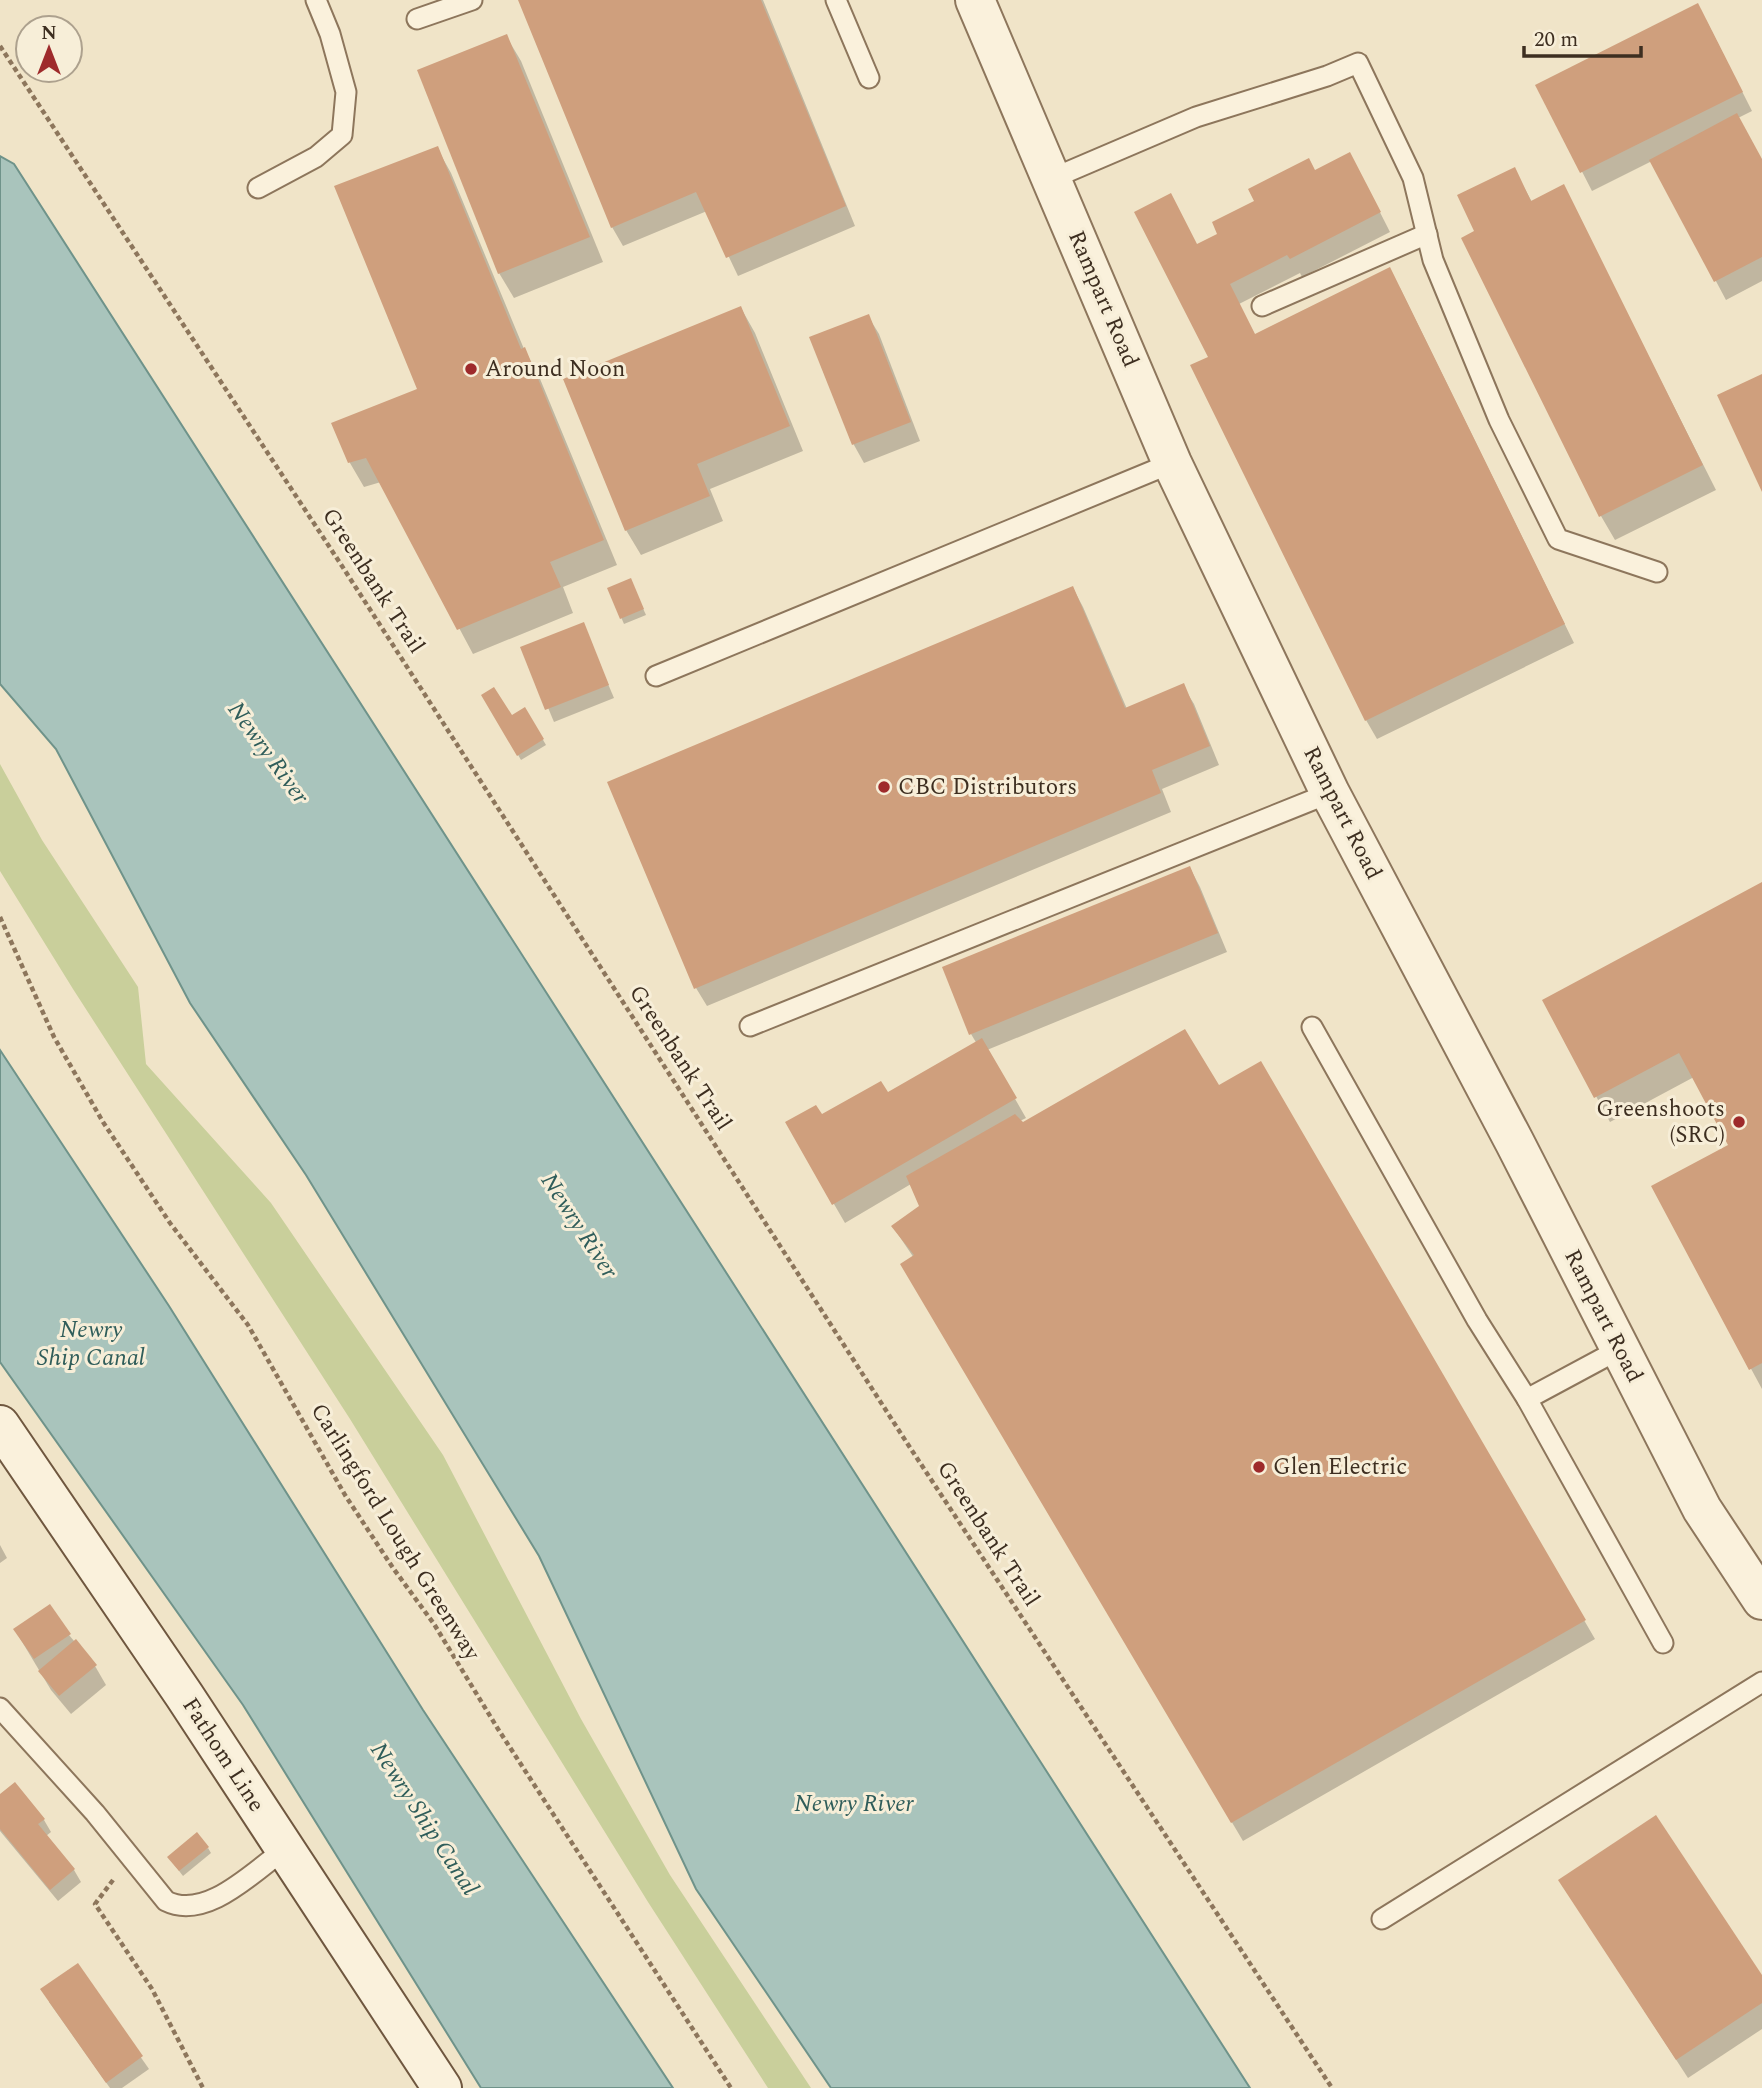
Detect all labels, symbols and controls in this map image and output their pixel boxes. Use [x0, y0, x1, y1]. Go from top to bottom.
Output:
north arrow [14, 14, 84, 84]
scale bar [1524, 14, 1641, 58]
text: N [41, 19, 57, 48]
text: 20 m [1534, 24, 1578, 56]
street label: Rampart Road [1058, 225, 1148, 373]
place label: Around Noon [485, 352, 625, 387]
marker: Around Noon [463, 361, 479, 377]
street label: Greenbank Trail [313, 501, 433, 661]
water label: Newry River [218, 694, 318, 813]
street label: Rampart Road [1293, 740, 1391, 886]
place label: CBC Distributors [898, 770, 1077, 805]
marker: CBC Distributors [876, 779, 892, 795]
street label: Greenbank Trail [620, 978, 740, 1138]
place label: Greenshoots (SRC) [1596, 1092, 1725, 1153]
marker: Greenshoots (SRC) [1731, 1114, 1747, 1130]
water label: Newry River [531, 1166, 627, 1287]
street label: Rampart Road [1554, 1243, 1652, 1389]
water label: Newry Ship Canal [37, 1312, 145, 1376]
street label: Carlingford Lough Greenway [301, 1396, 489, 1668]
place label: Glen Electric [1273, 1450, 1407, 1485]
street label: Greenbank Trail [928, 1454, 1048, 1614]
marker: Glen Electric [1251, 1459, 1267, 1475]
street label: Fathom Line [173, 1691, 273, 1819]
water label: Newry Ship Canal [361, 1735, 487, 1903]
water label: Newry River [794, 1786, 915, 1822]

